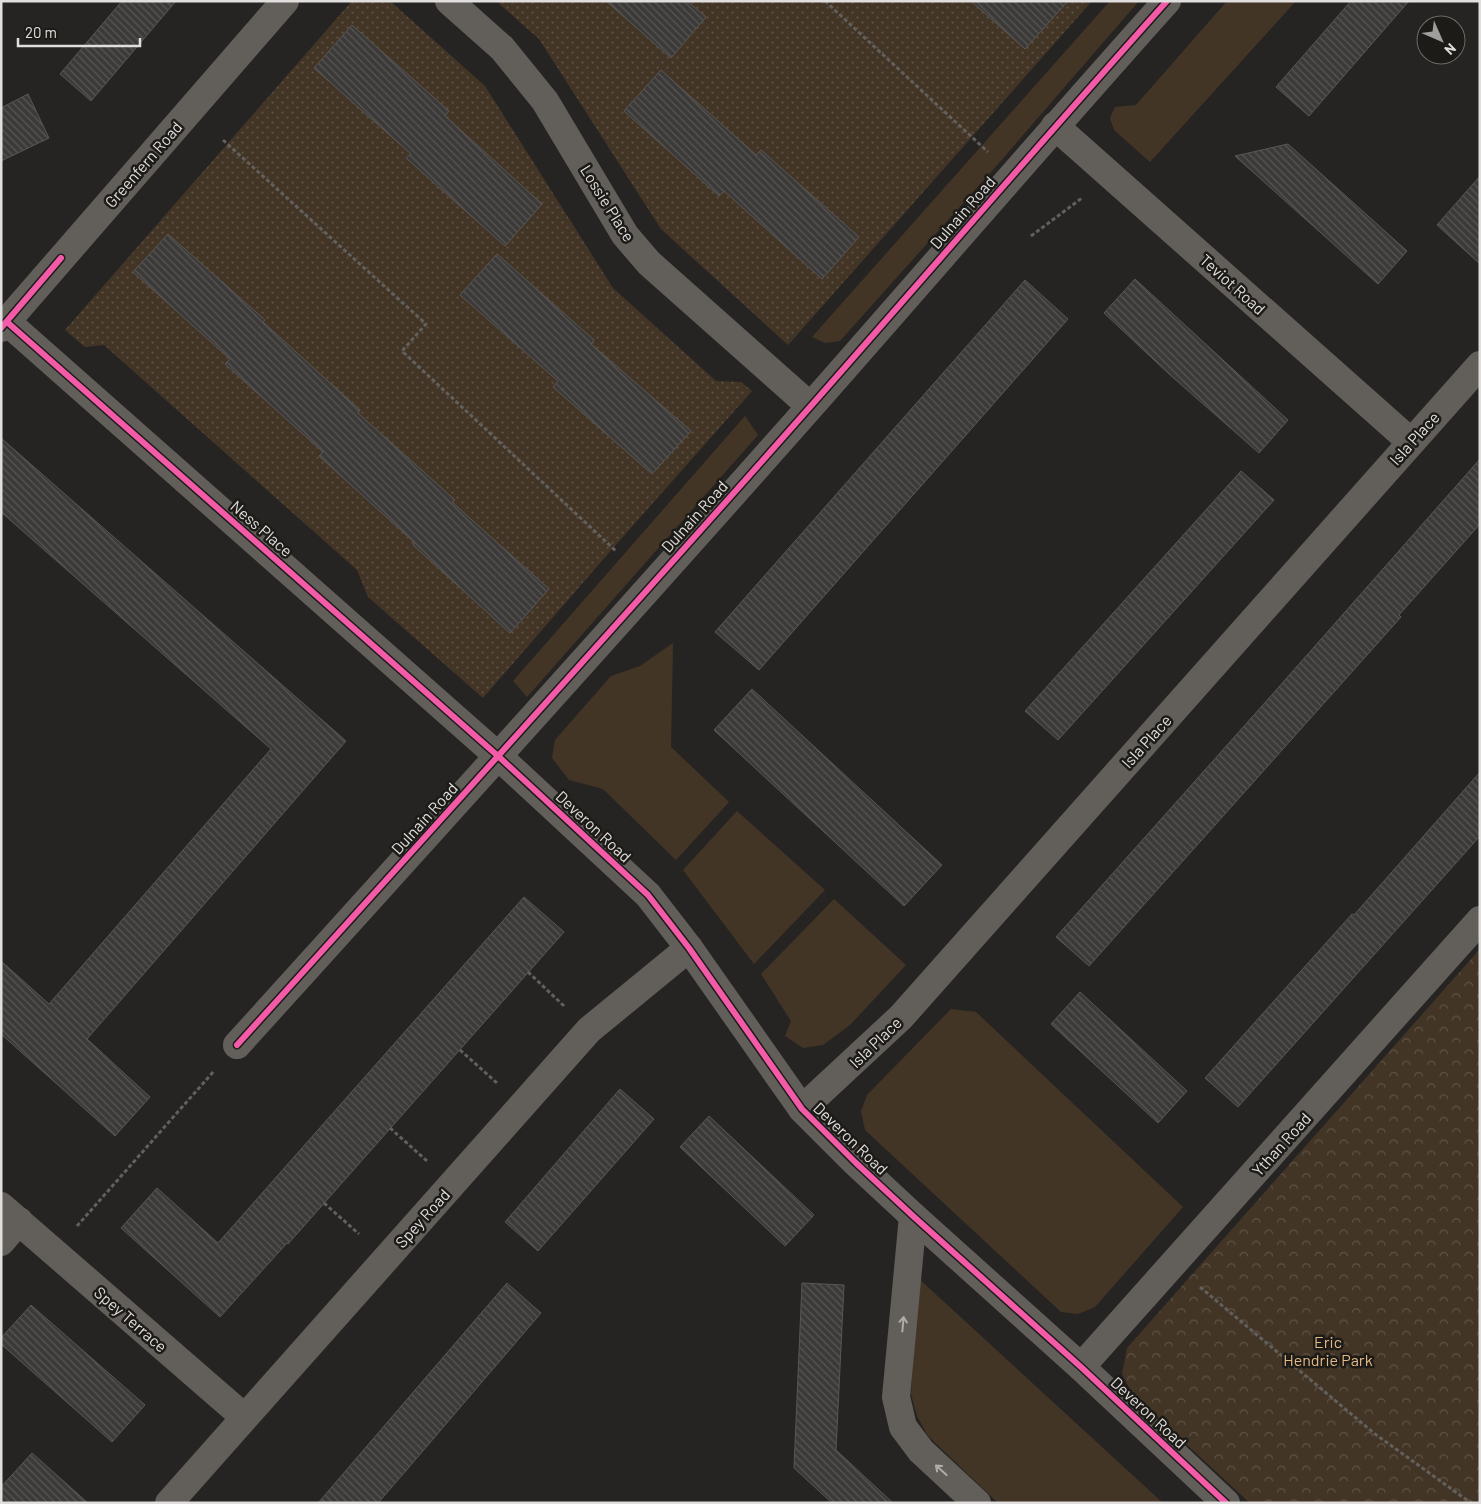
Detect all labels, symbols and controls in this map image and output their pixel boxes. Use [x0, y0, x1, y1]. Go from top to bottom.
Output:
scale bar [18, 15, 140, 47]
north arrow [1416, 15, 1466, 65]
text: 20 m [25, 23, 57, 41]
text: N [1441, 40, 1460, 59]
street label: Greenfern Road [100, 117, 186, 211]
street label: Lossie Place [577, 161, 639, 245]
street label: Dulnain Road [925, 172, 999, 252]
street label: Teviot Road [1197, 250, 1269, 318]
street label: Isla Place [1385, 407, 1443, 469]
street label: Dulnain Road [657, 476, 731, 556]
street label: Ness Place [227, 496, 297, 560]
street label: Isla Place [1117, 710, 1175, 772]
street label: Dulnain Road [387, 778, 461, 858]
street label: Deveron Road [553, 786, 635, 866]
street label: Isla Place [845, 1013, 905, 1071]
street label: Deveron Road [810, 1098, 892, 1178]
street label: Ythan Road [1248, 1108, 1314, 1180]
street label: Spey Road [391, 1185, 453, 1251]
street label: Spey Terrace [91, 1282, 171, 1356]
one-way arrow [898, 1316, 908, 1332]
park label: Eric Hendrie Park [1283, 1332, 1373, 1369]
street label: Deveron Road [1108, 1372, 1190, 1452]
one-way arrow [935, 1464, 948, 1476]

